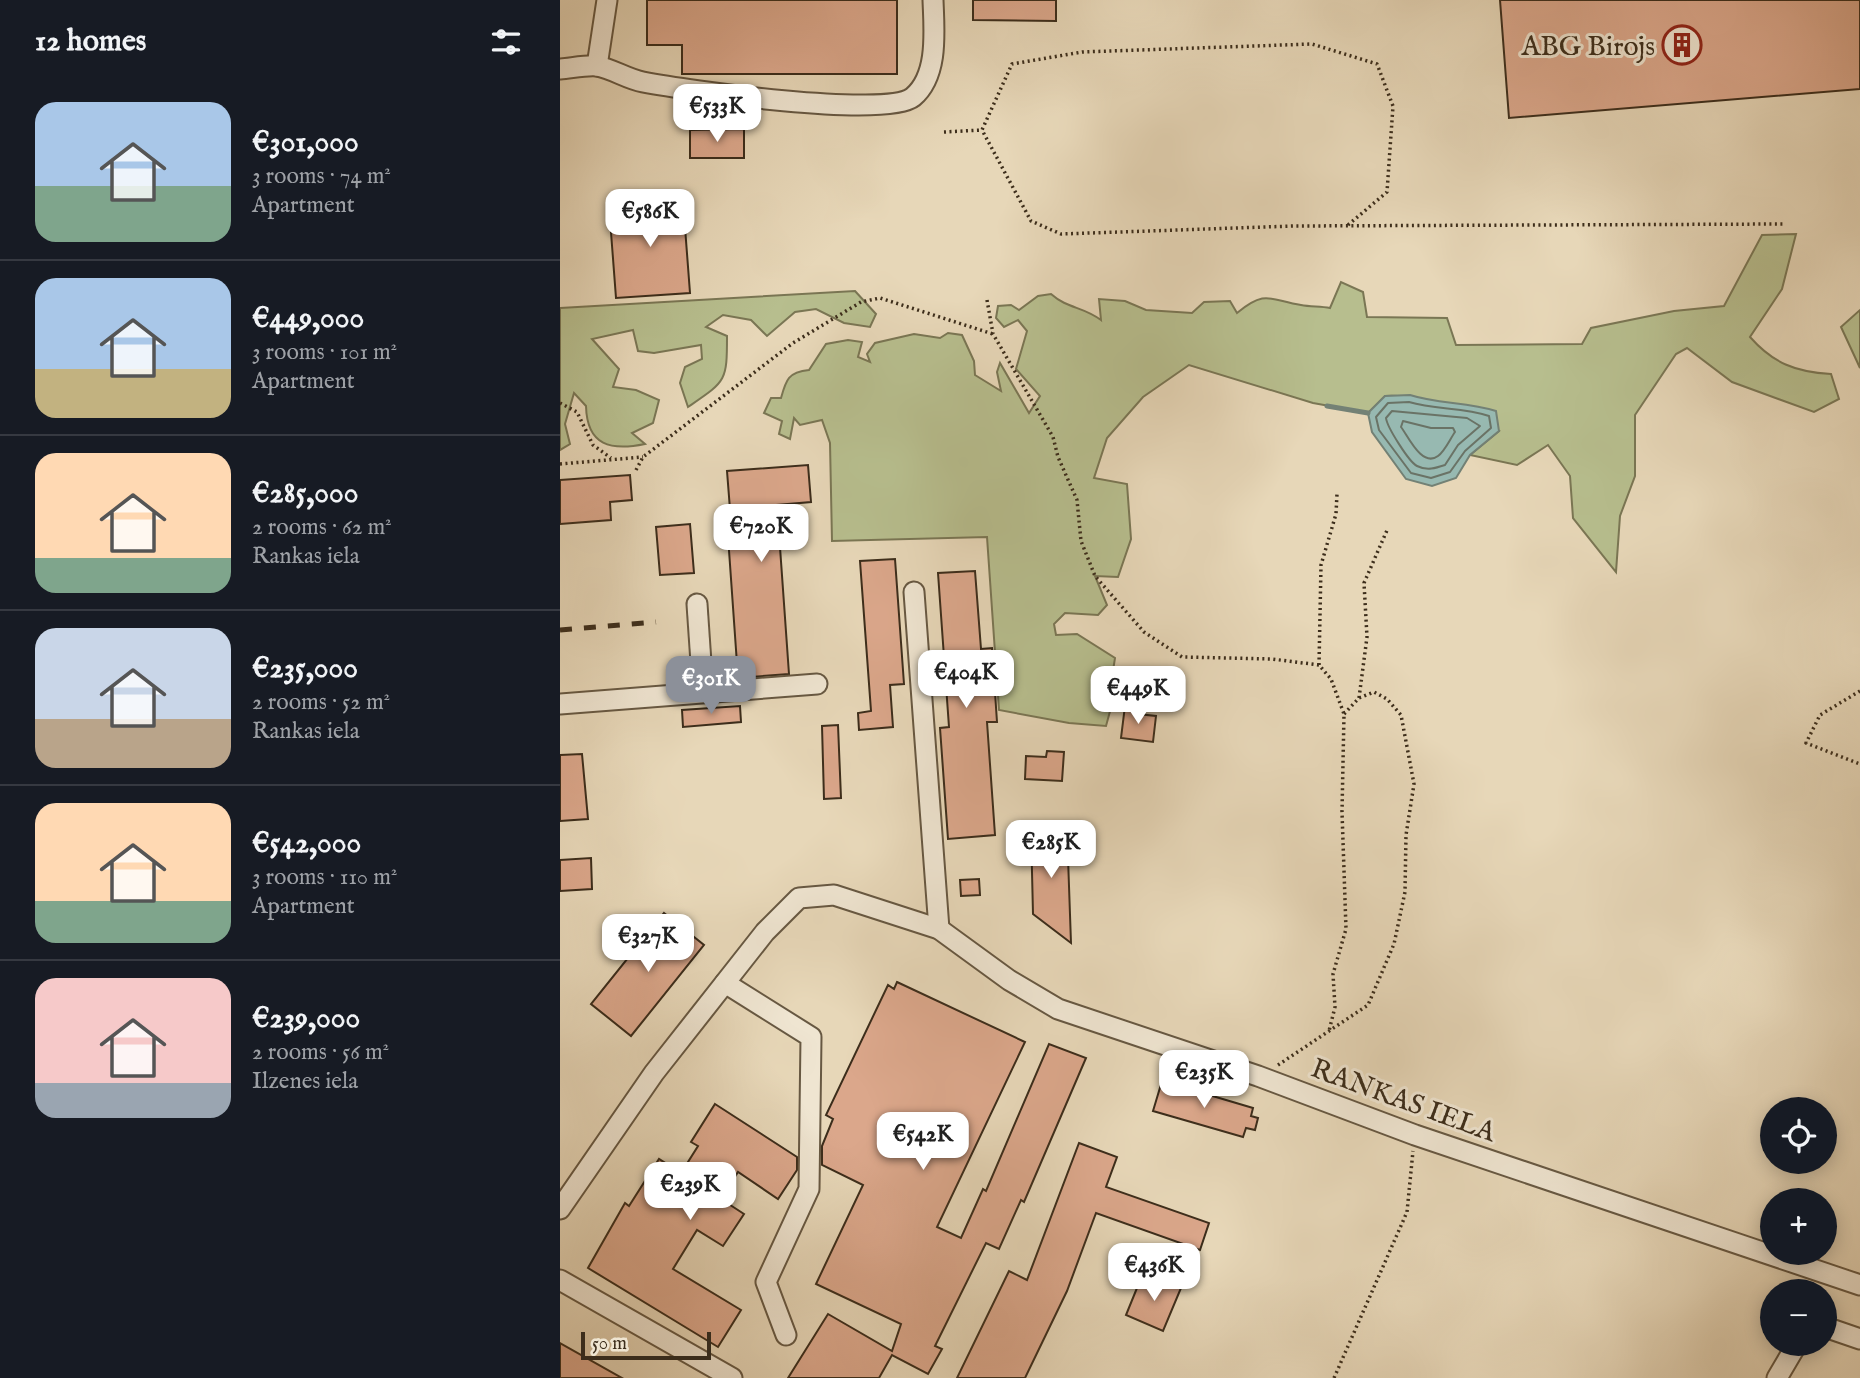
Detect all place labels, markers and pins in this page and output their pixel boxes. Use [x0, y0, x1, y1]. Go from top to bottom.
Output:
building icon: ABG Birojs [1661, 24, 1703, 66]
place label: ABG Birojs [1520, 30, 1655, 65]
pin: €533K [668, 85, 766, 144]
pin: €586K [601, 190, 699, 249]
pin: €720K [712, 504, 810, 564]
pin: €404K [917, 650, 1015, 710]
pin: €301K [662, 656, 760, 716]
pin: €449K [1089, 666, 1187, 726]
pin: €285K [1002, 820, 1100, 880]
pin: €327K [599, 914, 697, 974]
pin: €235K [1155, 1050, 1253, 1110]
pin: €542K [874, 1112, 972, 1172]
pin: €239K [641, 1162, 739, 1222]
pin: €436K [1105, 1244, 1203, 1303]

